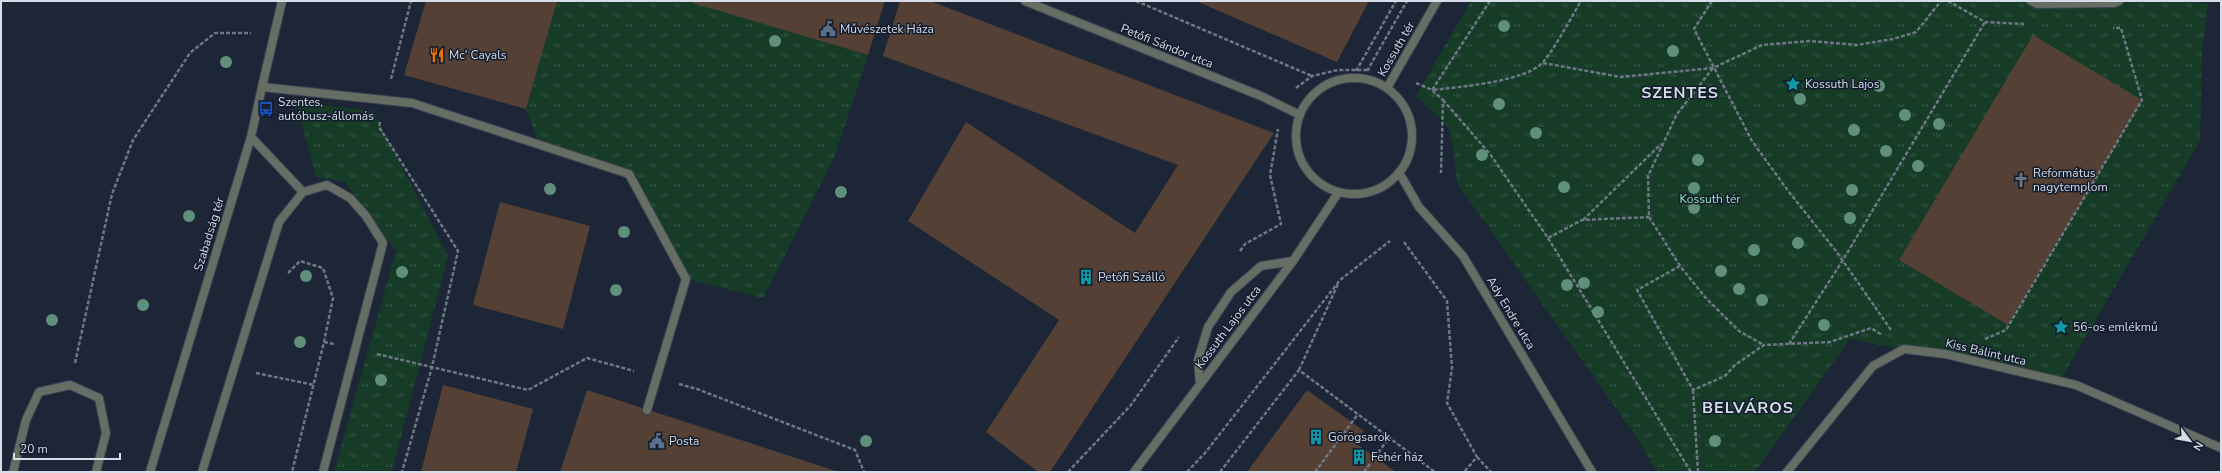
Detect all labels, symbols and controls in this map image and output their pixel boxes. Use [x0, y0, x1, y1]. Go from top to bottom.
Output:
street label: Kossuth tér [1374, 18, 1419, 80]
public building icon: Művészetek Háza [819, 20, 837, 38]
street label: Petőfi Sándor utca [1118, 20, 1216, 72]
place label: Művészetek Háza [840, 21, 934, 37]
restaurant icon: Mc' Cayals [428, 46, 446, 64]
place label: Mc' Cayals [449, 47, 507, 63]
place icon: Kossuth Lajos [1784, 75, 1802, 93]
place label: Kossuth Lajos [1805, 76, 1880, 92]
district label: SZENTES [1641, 82, 1719, 104]
place label: Szentes, autóbusz-állomás [278, 94, 374, 124]
bus stop icon: Szentes, autóbusz-állomás [257, 100, 275, 118]
place label: Református nagytemplom [2033, 165, 2108, 195]
church icon: Református nagytemplom [2012, 171, 2030, 189]
park label: Kossuth tér [1679, 191, 1741, 207]
street label: Szabadság tér [190, 194, 228, 273]
building icon: Petőfi Szálló [1077, 268, 1095, 286]
place label: Petőfi Szálló [1098, 269, 1166, 285]
street label: Ady Endre utca [1483, 274, 1539, 352]
street label: Kossuth Lajos utca [1191, 282, 1265, 372]
place icon: 56-os emlékmű [2052, 318, 2070, 336]
place label: 56-os emlékmű [2073, 319, 2158, 335]
street label: Kiss Bálint utca [1944, 335, 2028, 369]
district label: BELVÁROS [1702, 397, 1794, 419]
north arrow [2170, 421, 2210, 461]
building icon: Görögsarok [1307, 428, 1325, 446]
place label: Görögsarok [1328, 429, 1391, 445]
public building icon: Posta [648, 432, 666, 450]
place label: Posta [669, 433, 699, 449]
scale bar [14, 435, 120, 461]
text: N [2190, 439, 2207, 454]
text: 20 m [20, 441, 48, 457]
building icon: Fehér ház [1350, 448, 1368, 466]
place label: Fehér ház [1371, 449, 1423, 465]

